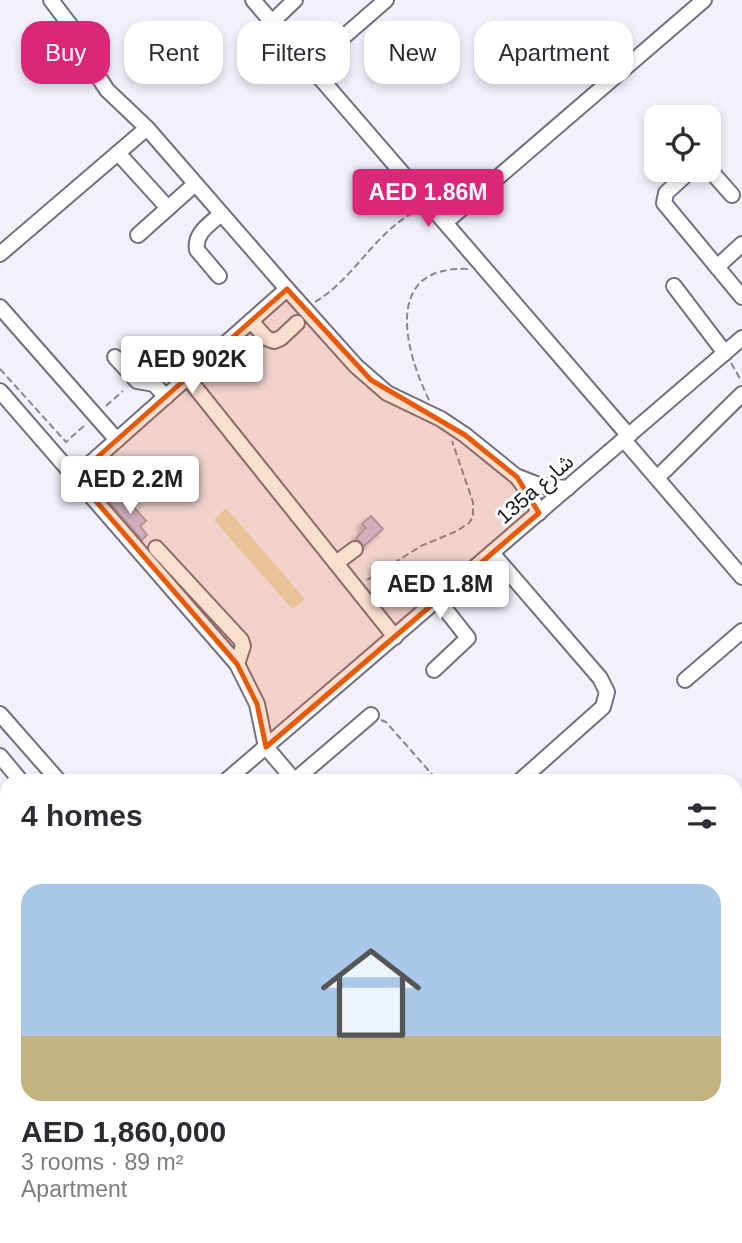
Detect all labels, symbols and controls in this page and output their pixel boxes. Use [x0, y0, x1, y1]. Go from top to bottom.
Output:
chip: Buy [21, 21, 110, 84]
chip: Rent [124, 21, 223, 84]
chip: Filters [237, 21, 350, 84]
chip: New [364, 21, 460, 84]
chip: Apartment [474, 21, 633, 84]
map controls [644, 105, 721, 182]
button: locate [644, 105, 721, 182]
pin: AED 1.86M [348, 170, 508, 229]
text: AED 1.86M [369, 179, 487, 205]
pin: AED 902K [120, 336, 264, 396]
text: AED 902K [137, 346, 247, 372]
street label: 135a شارع [492, 449, 580, 531]
pin: AED 2.2M [58, 456, 202, 516]
text: AED 2.2M [77, 466, 183, 492]
pin: AED 1.8M [368, 562, 512, 621]
text: AED 1.8M [387, 571, 493, 597]
icon: filters [683, 797, 721, 835]
text: 4 homes [21, 799, 143, 832]
icon: home [308, 930, 434, 1056]
text: AED 1,860,000 [21, 1115, 226, 1148]
text: 3 rooms · 89 m² [21, 1149, 183, 1175]
text: Apartment [21, 1176, 127, 1202]

